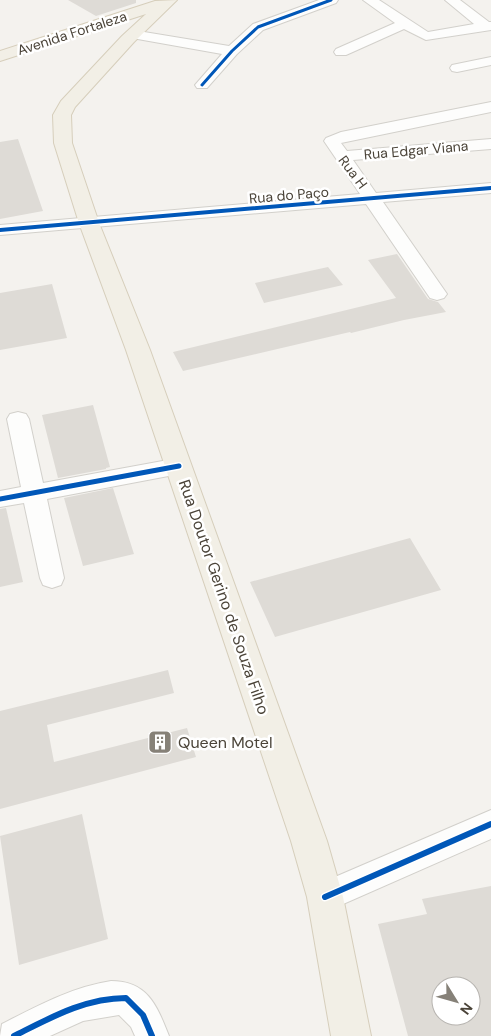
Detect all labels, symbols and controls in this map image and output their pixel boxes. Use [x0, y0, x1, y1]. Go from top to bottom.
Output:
street label: Avenida Fortaleza [15, 7, 129, 59]
street label: Rua Edgar Viana [363, 136, 469, 164]
street label: Rua H [335, 152, 371, 192]
street label: Rua do Paço [248, 183, 330, 207]
street label: Rua Doutor Gerino de Souza Filho [174, 477, 274, 717]
building icon: Queen Motel [147, 729, 173, 755]
place label: Queen Motel [178, 732, 273, 753]
north arrow [431, 976, 481, 1026]
text: N [456, 999, 477, 1018]

